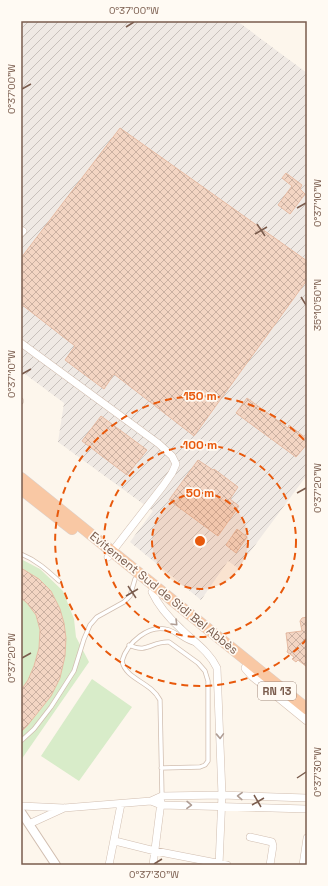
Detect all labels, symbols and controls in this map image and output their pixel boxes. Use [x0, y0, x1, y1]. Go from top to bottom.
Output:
text: 0°37'00"W [109, 4, 159, 17]
text: 0°37'00"W [5, 64, 18, 114]
text: 0°37'10"W [311, 179, 324, 227]
text: 35°10'50"N [311, 279, 324, 331]
text: 0°37'10"W [5, 350, 18, 398]
text: 150 m [183, 388, 217, 404]
text: 100 m [183, 437, 217, 453]
text: 0°37'20"W [311, 463, 324, 513]
text: 50 m [186, 485, 214, 501]
street label: Evitement Sud de Sidi Bel Abbès [86, 528, 242, 658]
centre of rings [193, 534, 207, 548]
one-way arrow [170, 618, 178, 626]
text: 0°37'20"W [5, 633, 18, 683]
road number: RN 13 [258, 682, 296, 700]
one-way arrow [216, 733, 224, 739]
text: 0°37'30"W [311, 747, 324, 797]
one-way arrow [237, 792, 243, 800]
one-way arrow [186, 801, 192, 810]
text: 0°37'30"W [129, 868, 179, 881]

